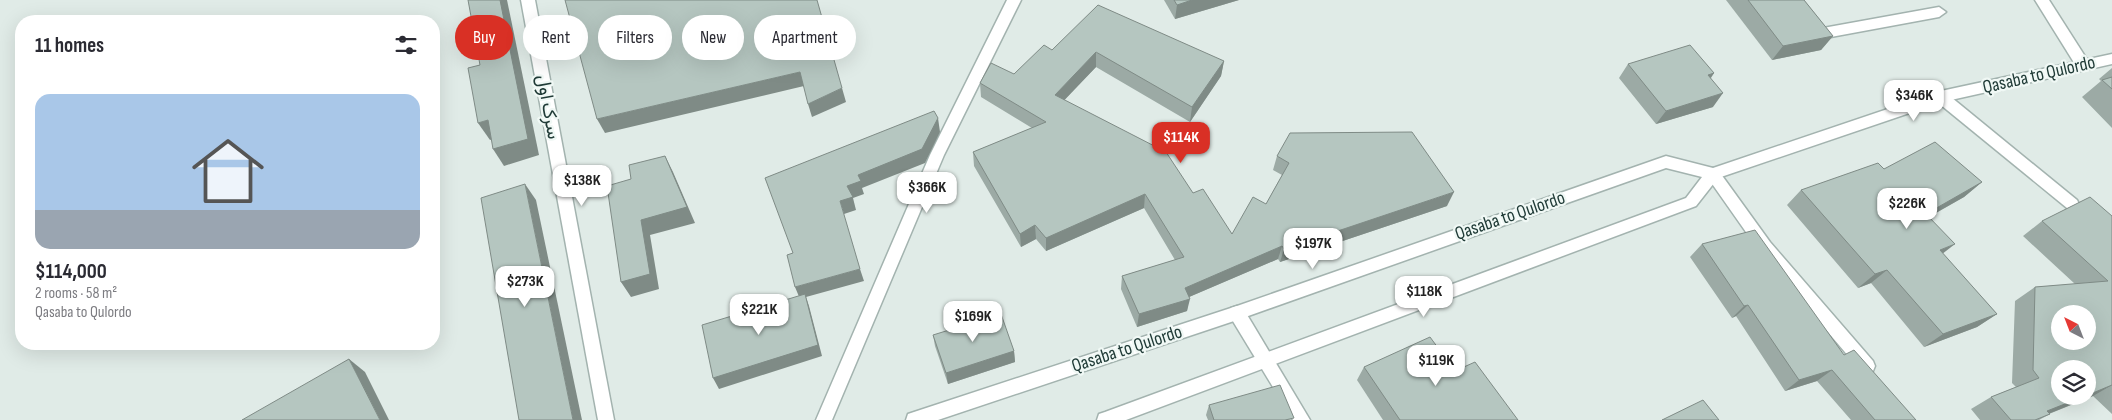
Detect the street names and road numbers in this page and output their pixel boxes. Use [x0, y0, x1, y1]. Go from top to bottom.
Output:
street label: Qasaba to Qulordo [1980, 51, 2098, 99]
street label: سرک اول [531, 73, 565, 141]
street label: Qasaba to Qulordo [1452, 186, 1568, 246]
street label: Qasaba to Qulordo [1069, 320, 1185, 378]

